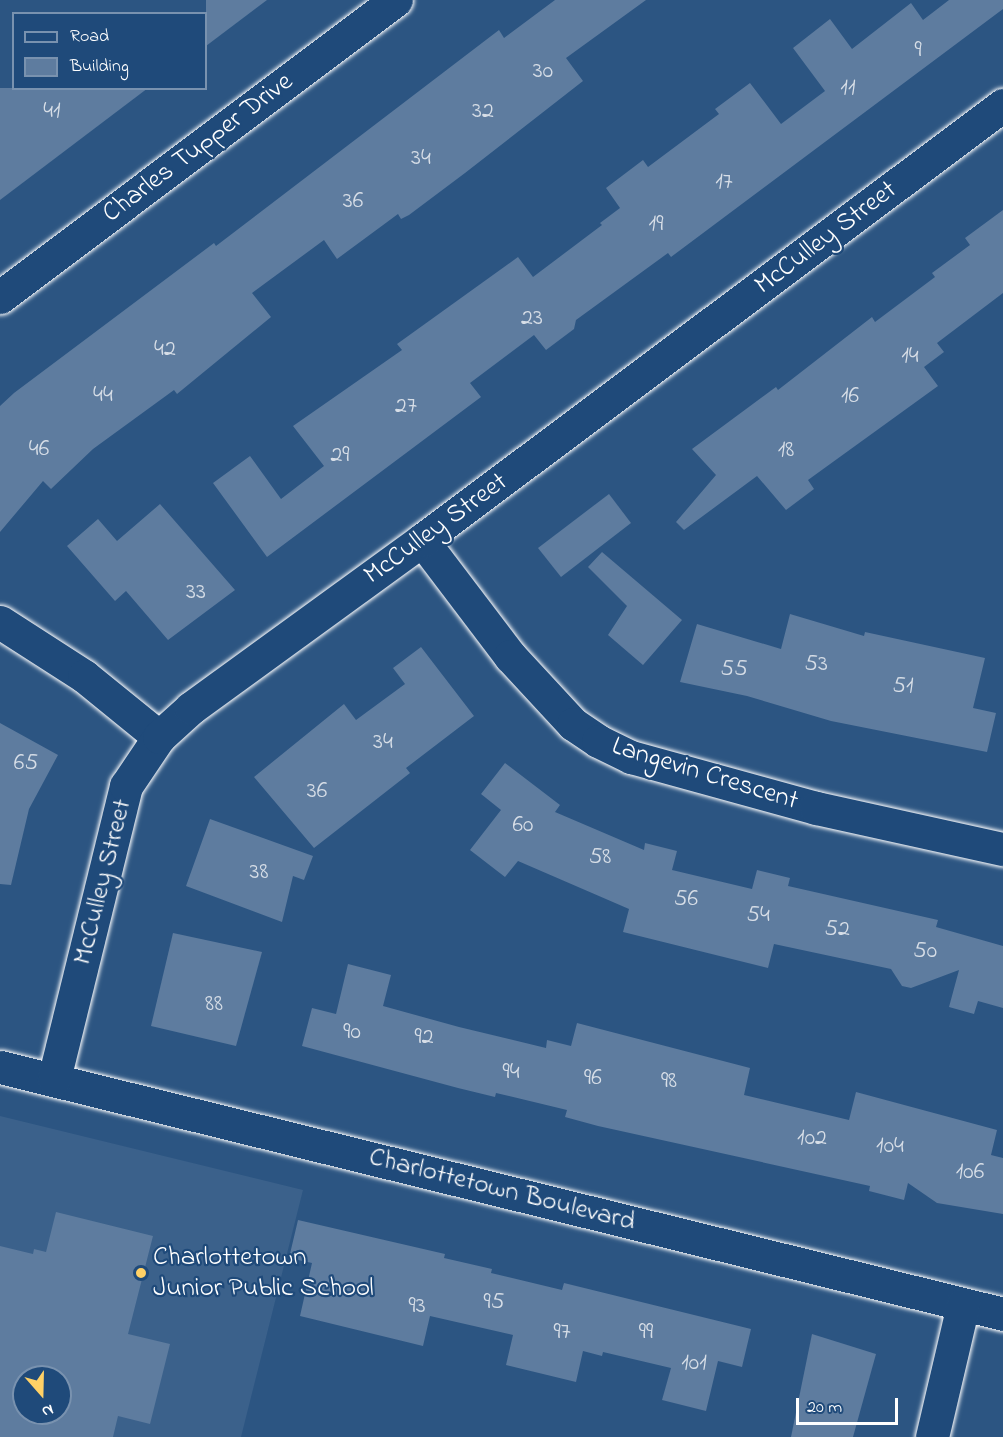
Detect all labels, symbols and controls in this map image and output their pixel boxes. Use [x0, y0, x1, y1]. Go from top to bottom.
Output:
legend [12, 12, 207, 90]
text: Road [70, 24, 109, 50]
house number: 9 [914, 37, 922, 65]
text: Building [70, 54, 129, 80]
house number: 30 [533, 58, 553, 86]
street label: Charles Tupper Drive [96, 66, 300, 230]
house number: 11 [840, 75, 856, 103]
house number: 41 [43, 98, 61, 126]
house number: 32 [472, 98, 494, 126]
house number: 34 [411, 145, 431, 173]
house number: 17 [715, 169, 733, 197]
street label: McCulley Street [749, 174, 903, 302]
house number: 36 [343, 188, 363, 216]
house number: 19 [649, 211, 663, 239]
house number: 23 [521, 305, 543, 333]
house number: 42 [154, 336, 176, 364]
house number: 14 [901, 343, 919, 371]
house number: 44 [93, 382, 113, 410]
house number: 16 [841, 383, 859, 411]
house number: 27 [395, 393, 417, 421]
house number: 46 [29, 436, 49, 464]
house number: 18 [778, 437, 794, 465]
house number: 29 [330, 442, 350, 470]
street label: McCulley Street [358, 466, 514, 592]
house number: 33 [186, 579, 206, 607]
house number: 53 [804, 651, 828, 679]
house number: 55 [720, 656, 748, 684]
house number: 51 [892, 673, 914, 701]
house number: 34 [373, 729, 393, 757]
street label: Langevin Crescent [608, 730, 802, 818]
house number: 65 [14, 750, 38, 778]
house number: 36 [307, 778, 327, 806]
street label: McCulley Street [67, 796, 139, 968]
house number: 60 [513, 812, 533, 840]
house number: 58 [589, 844, 611, 872]
house number: 38 [250, 859, 268, 887]
house number: 56 [674, 886, 698, 914]
house number: 54 [746, 902, 770, 930]
house number: 52 [824, 916, 850, 944]
house number: 50 [913, 938, 937, 966]
house number: 88 [205, 991, 223, 1019]
house number: 90 [343, 1019, 361, 1047]
house number: 92 [414, 1024, 434, 1052]
house number: 94 [502, 1059, 520, 1087]
house number: 96 [584, 1065, 602, 1093]
house number: 98 [661, 1068, 677, 1096]
house number: 102 [797, 1125, 827, 1153]
house number: 104 [876, 1133, 904, 1161]
street label: Charlottetown Boulevard [366, 1141, 638, 1239]
house number: 106 [956, 1159, 984, 1187]
place label: Charlottetown Junior Public School [153, 1241, 374, 1304]
marker: Charlottetown Junior Public School [134, 1266, 148, 1280]
house number: 95 [484, 1289, 504, 1317]
house number: 93 [408, 1293, 426, 1321]
house number: 97 [553, 1319, 571, 1347]
house number: 99 [639, 1319, 653, 1347]
house number: 101 [681, 1350, 707, 1378]
north arrow [12, 1365, 72, 1425]
scale bar [799, 1386, 901, 1424]
text: 20 m [807, 1395, 842, 1421]
text: N [38, 1397, 57, 1423]

